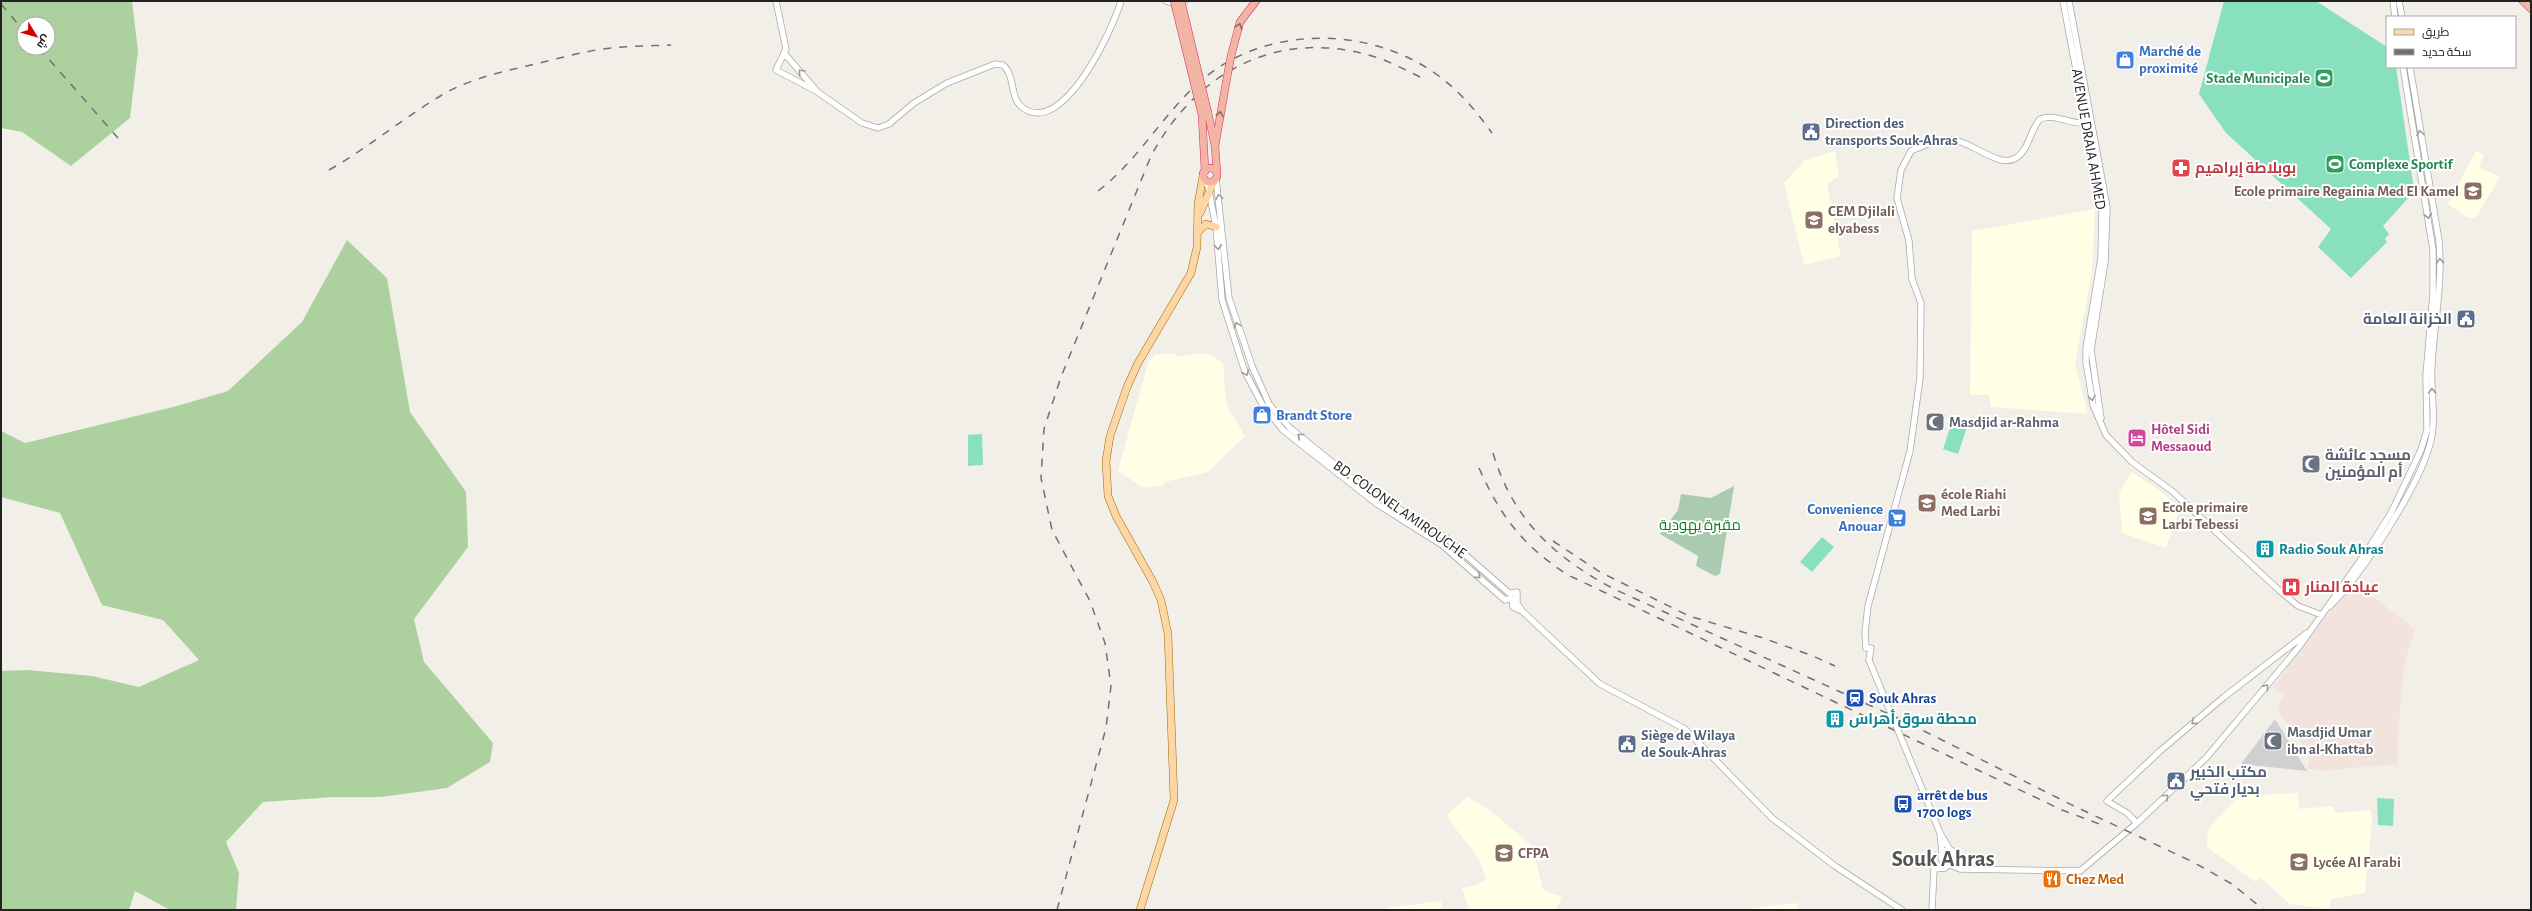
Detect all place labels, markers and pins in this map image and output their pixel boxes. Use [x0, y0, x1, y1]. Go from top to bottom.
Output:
place label: Marché de proximité [2139, 44, 2201, 76]
shop icon: Marché de proximité [2114, 49, 2136, 71]
sports icon: Stade Municipale [2313, 67, 2335, 89]
place label: Stade Municipale [2206, 71, 2310, 86]
place label: Direction des transports Souk-Ahras [1825, 116, 1958, 148]
public building icon: Direction des transports Souk-Ahras [1800, 121, 1822, 143]
sports icon: Complexe Sportif [2324, 153, 2346, 175]
pharmacy icon: بوبلاطة إبراهيم [2170, 157, 2192, 179]
place label: Complexe Sportif [2349, 157, 2454, 172]
place label: بوبلاطة إبراهيم [2195, 161, 2296, 178]
school or university icon: Ecole primaire Regainia Med El Kamel [2462, 180, 2484, 202]
place label: Ecole primaire Regainia Med El Kamel [2234, 184, 2459, 199]
place label: CEM Djilali elyabess [1828, 204, 1895, 236]
school or university icon: CEM Djilali elyabess [1803, 209, 1825, 231]
public building icon: الخزانة العامة [2455, 308, 2477, 330]
place label: الخزانة العامة [2363, 312, 2452, 328]
shop icon: Brandt Store [1251, 404, 1273, 426]
place label: Brandt Store [1276, 408, 1352, 423]
mosque icon: Masdjid ar-Rahma [1924, 411, 1946, 433]
place label: Masdjid ar-Rahma [1949, 415, 2059, 430]
place label: Hôtel Sidi Messaoud [2151, 422, 2212, 454]
hotel icon: Hôtel Sidi Messaoud [2126, 427, 2148, 449]
place label: مسجد عائشة أم المؤمنين [2325, 447, 2411, 482]
mosque icon: مسجد عائشة أم المؤمنين [2300, 453, 2322, 475]
place label: école Riahi Med Larbi [1941, 487, 2006, 519]
school or university icon: école Riahi Med Larbi [1916, 492, 1938, 514]
place label: Ecole primaire Larbi Tebessi [2162, 500, 2248, 532]
place label: Convenience Anouar [1807, 502, 1884, 534]
school or university icon: Ecole primaire Larbi Tebessi [2137, 505, 2159, 527]
supermarket icon: Convenience Anouar [1886, 507, 1908, 529]
building icon: Radio Souk Ahras [2254, 538, 2276, 560]
place label: Radio Souk Ahras [2279, 542, 2384, 557]
hospital icon: عيادة المنار [2280, 576, 2302, 598]
place label: عيادة المنار [2304, 580, 2379, 596]
station icon: Souk Ahras [1844, 687, 1866, 709]
place label: Souk Ahras [1869, 691, 1936, 706]
building icon: محطة سوق أهراس [1824, 708, 1846, 730]
place label: محطة سوق أهراس [1849, 709, 1977, 728]
place label: Masdjid Umar ibn al-Khattab [2287, 725, 2373, 757]
place label: Siège de Wilaya de Souk-Ahras [1641, 728, 1736, 760]
mosque icon: Masdjid Umar ibn al-Khattab [2262, 730, 2284, 752]
public building icon: Siège de Wilaya de Souk-Ahras [1616, 733, 1638, 755]
place label: مكتب الخبير بديار فتحي [2189, 765, 2267, 801]
public building icon: مكتب الخبير بديار فتحي [2165, 770, 2187, 792]
place label: arrêt de bus 1700 logs [1917, 788, 1988, 820]
bus stop icon: arrêt de bus 1700 logs [1892, 793, 1914, 815]
school or university icon: CFPA [1493, 842, 1515, 864]
place label: CFPA [1518, 846, 1549, 861]
school or university icon: Lycée Al Farabi [2288, 851, 2310, 873]
place label: Lycée Al Farabi [2313, 855, 2401, 870]
restaurant icon: Chez Med [2041, 868, 2063, 890]
place label: Chez Med [2066, 872, 2124, 887]

